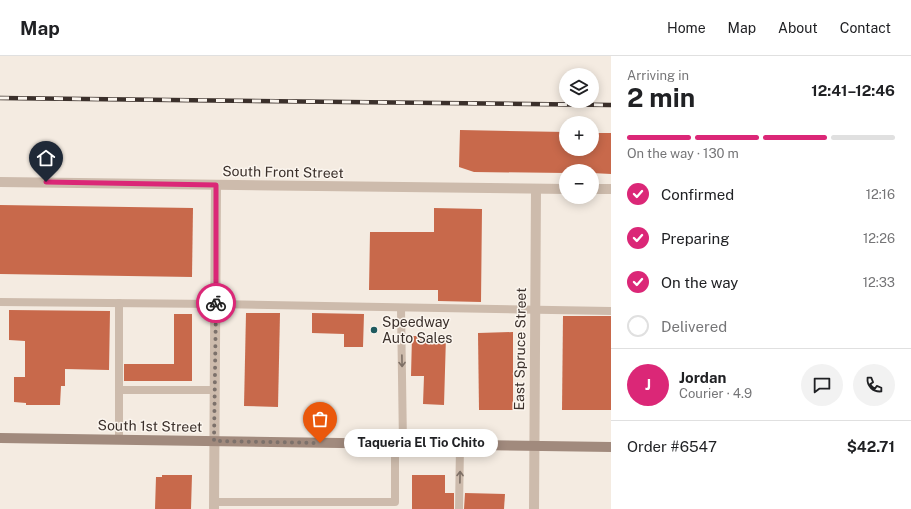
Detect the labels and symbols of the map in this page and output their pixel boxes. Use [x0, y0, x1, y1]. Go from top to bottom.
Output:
pin [29, 141, 63, 182]
street label: South Front Street [222, 163, 344, 181]
courier [196, 283, 236, 323]
street label: East Spruce Street [511, 287, 529, 411]
place label: Speedway Auto Sales [382, 314, 452, 346]
marker: Speedway Auto Sales [369, 325, 379, 335]
one-way arrow [398, 354, 405, 367]
pin [303, 402, 337, 443]
street label: South 1st Street [98, 417, 202, 435]
callout: Taqueria El Tio Chito [344, 429, 498, 457]
one-way arrow [456, 471, 464, 484]

